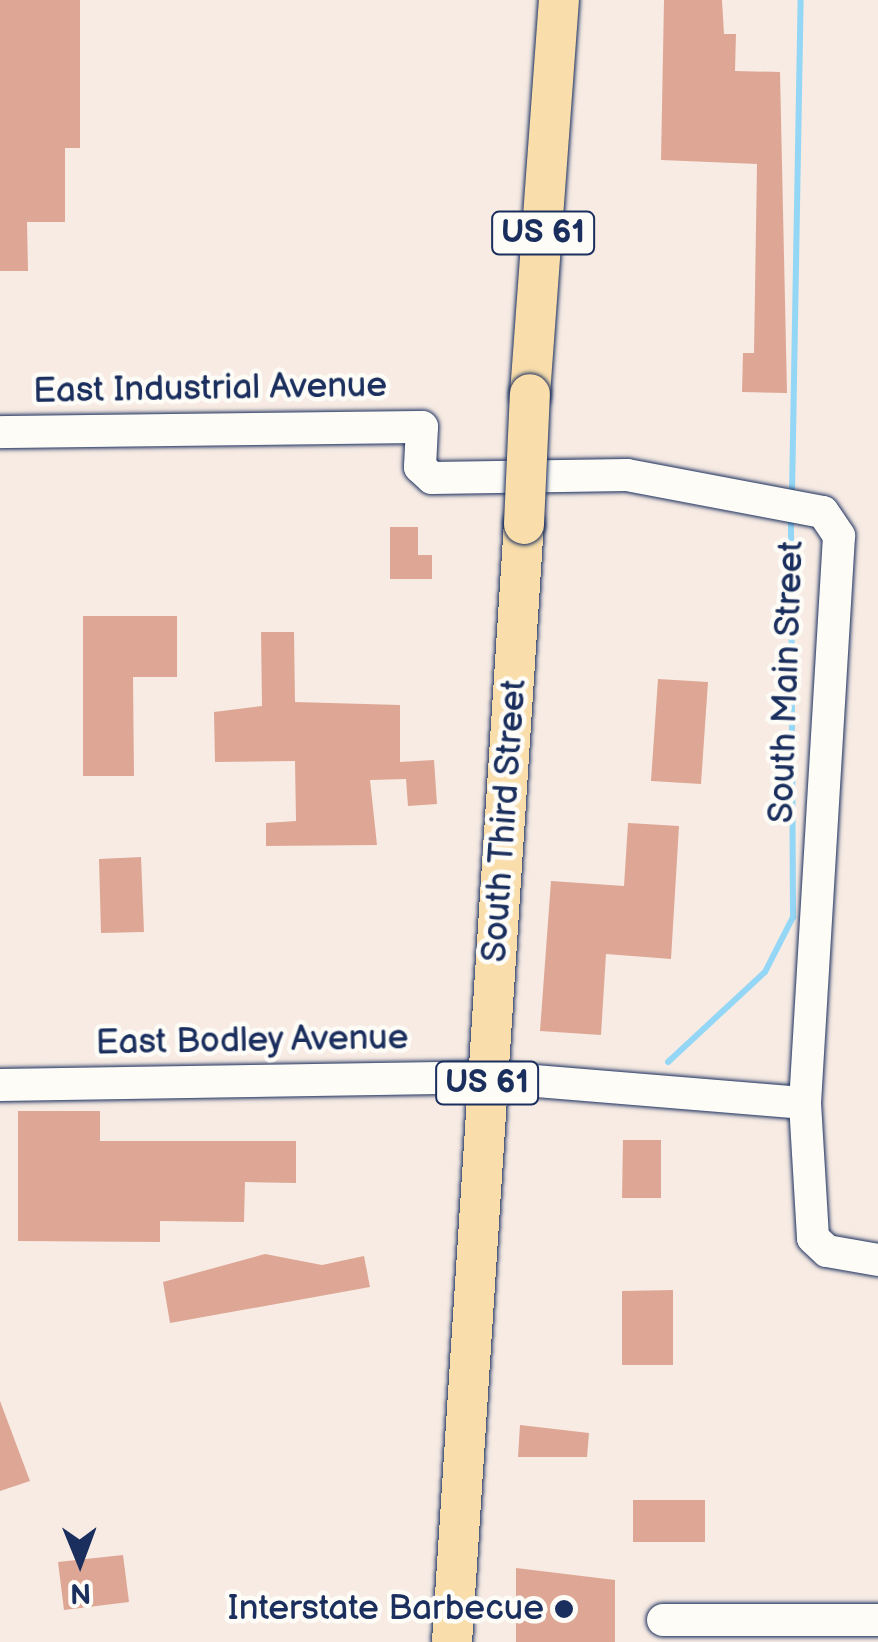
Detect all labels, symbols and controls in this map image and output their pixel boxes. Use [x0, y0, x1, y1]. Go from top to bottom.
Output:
road number: US 61 [490, 206, 596, 260]
street label: East Industrial Avenue [33, 365, 387, 413]
street label: South Main Street [761, 540, 813, 824]
street label: South Third Street [474, 677, 536, 965]
street label: East Bodley Avenue [94, 1017, 410, 1065]
road number: US 61 [434, 1056, 540, 1110]
north arrow [30, 1512, 130, 1612]
text: N [70, 1576, 91, 1609]
place label: Interstate Barbecue [228, 1588, 544, 1630]
marker: Interstate Barbecue [553, 1598, 575, 1620]

